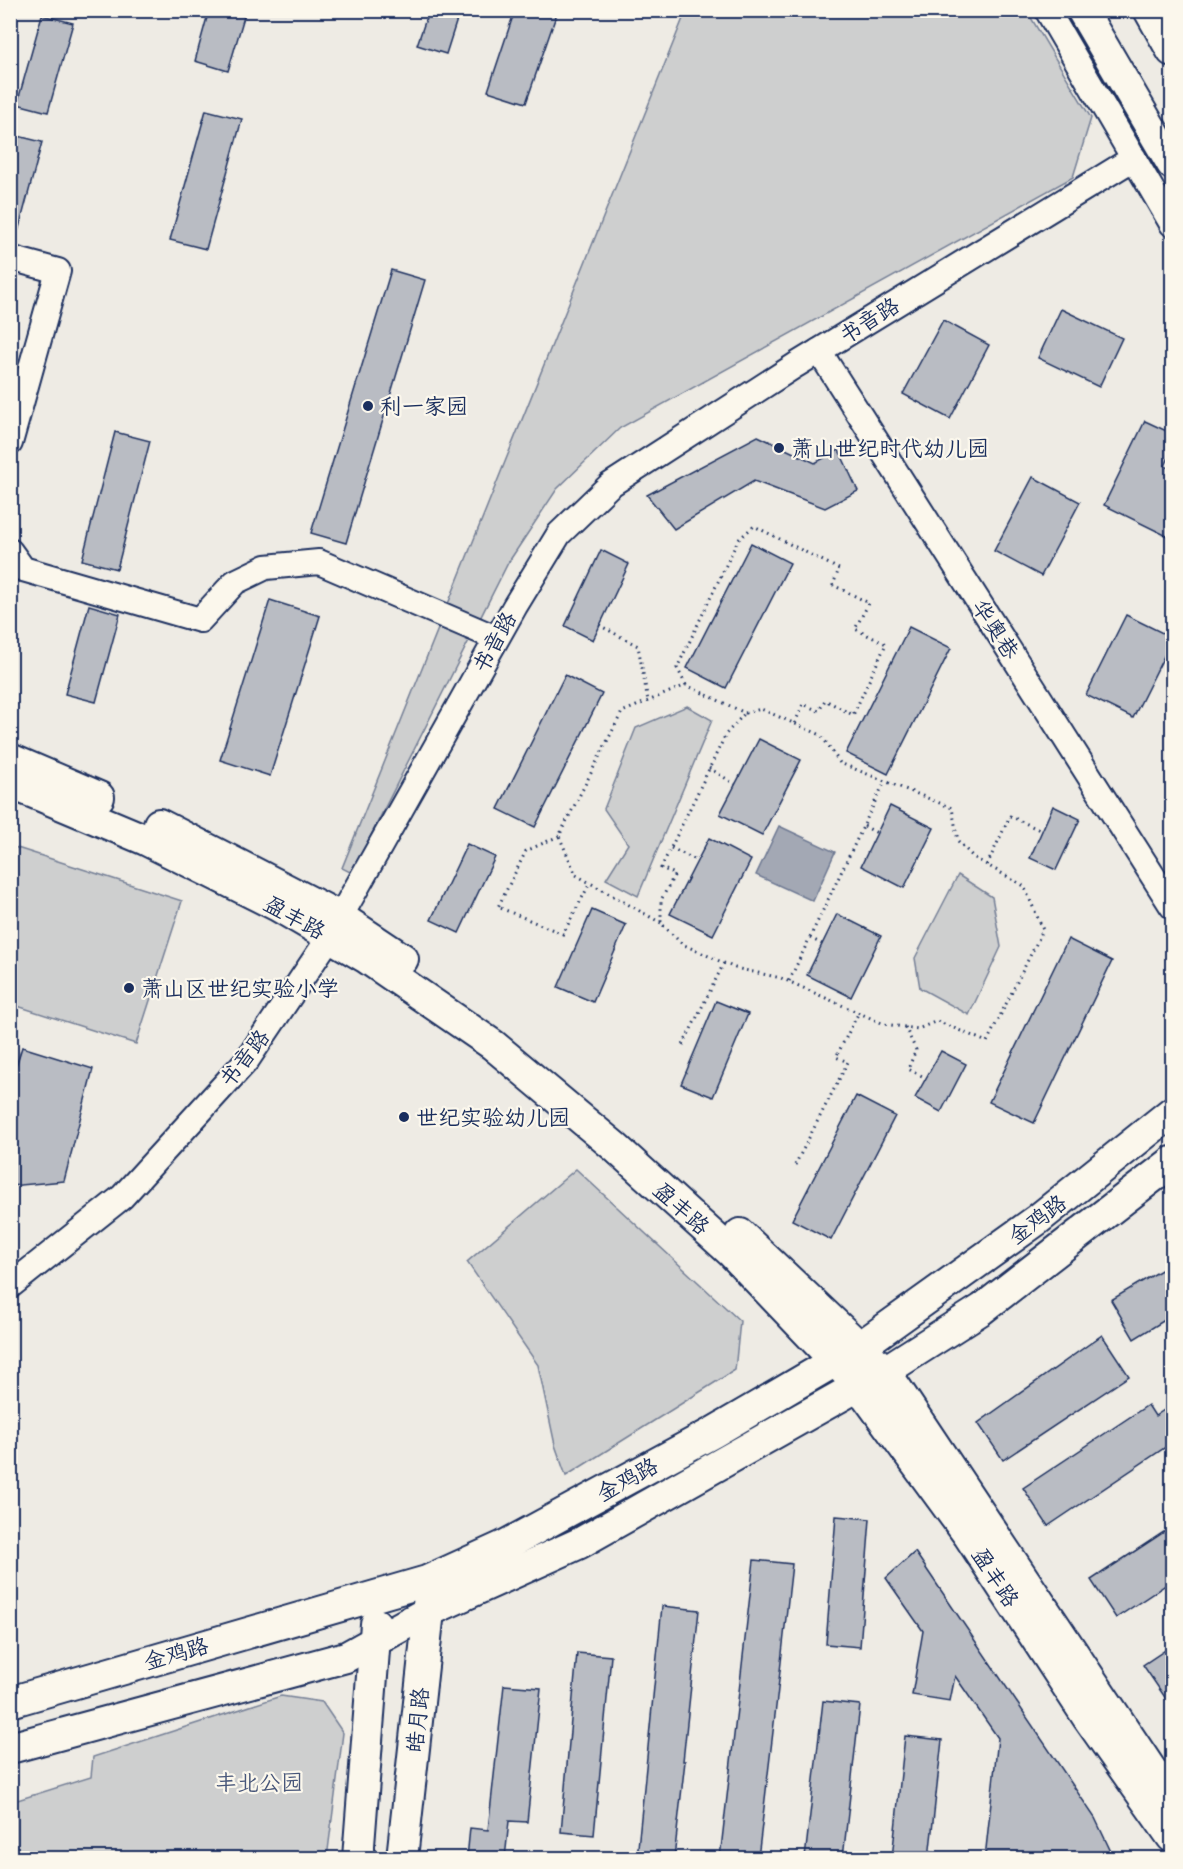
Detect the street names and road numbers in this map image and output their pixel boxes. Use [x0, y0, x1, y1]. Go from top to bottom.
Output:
street label: 书音路 [835, 292, 905, 351]
street label: 华奥巷 [965, 595, 1024, 665]
street label: 书音路 [468, 607, 524, 679]
street label: 盈丰路 [258, 891, 330, 947]
street label: 书音路 [214, 1025, 277, 1094]
street label: 盈丰路 [647, 1177, 715, 1242]
street label: 金鸡路 [1003, 1190, 1073, 1252]
street label: 金鸡路 [592, 1453, 664, 1509]
street label: 盈丰路 [965, 1543, 1024, 1613]
street label: 金鸡路 [141, 1632, 212, 1677]
street label: 皓月路 [402, 1686, 436, 1754]

